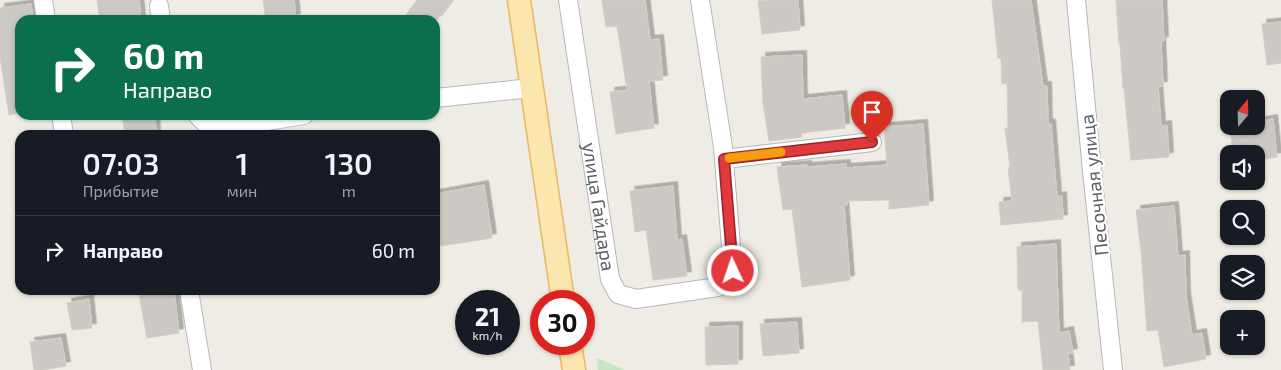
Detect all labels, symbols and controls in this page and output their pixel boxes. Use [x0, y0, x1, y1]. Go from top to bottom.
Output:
text: 60 m [123, 34, 204, 76]
icon: right [40, 35, 105, 100]
text: Направо [123, 76, 212, 102]
north arrow [1220, 90, 1265, 135]
map controls [1220, 90, 1265, 355]
pin [851, 91, 893, 142]
icon: arrive [858, 98, 886, 126]
street label: Песочная улица [1075, 113, 1113, 257]
street label: улица Гайдара [578, 141, 621, 273]
text: 07:03 [82, 145, 159, 181]
text: 1 [236, 145, 248, 181]
text: 130 [325, 145, 373, 181]
button: sound [1220, 145, 1265, 190]
text: Прибытие [83, 181, 159, 200]
text: мин [227, 181, 257, 200]
text: m [342, 181, 356, 200]
button: search [1220, 200, 1265, 245]
icon: right [40, 237, 68, 265]
text: Направо [83, 239, 163, 262]
text: 60 m [372, 239, 415, 262]
position arrow [706, 244, 758, 296]
button: layers [1220, 255, 1265, 300]
speed limit sign: 30 [530, 290, 595, 355]
text: 21 [475, 301, 500, 331]
button: + [1220, 310, 1265, 355]
text: km/h [473, 328, 502, 342]

